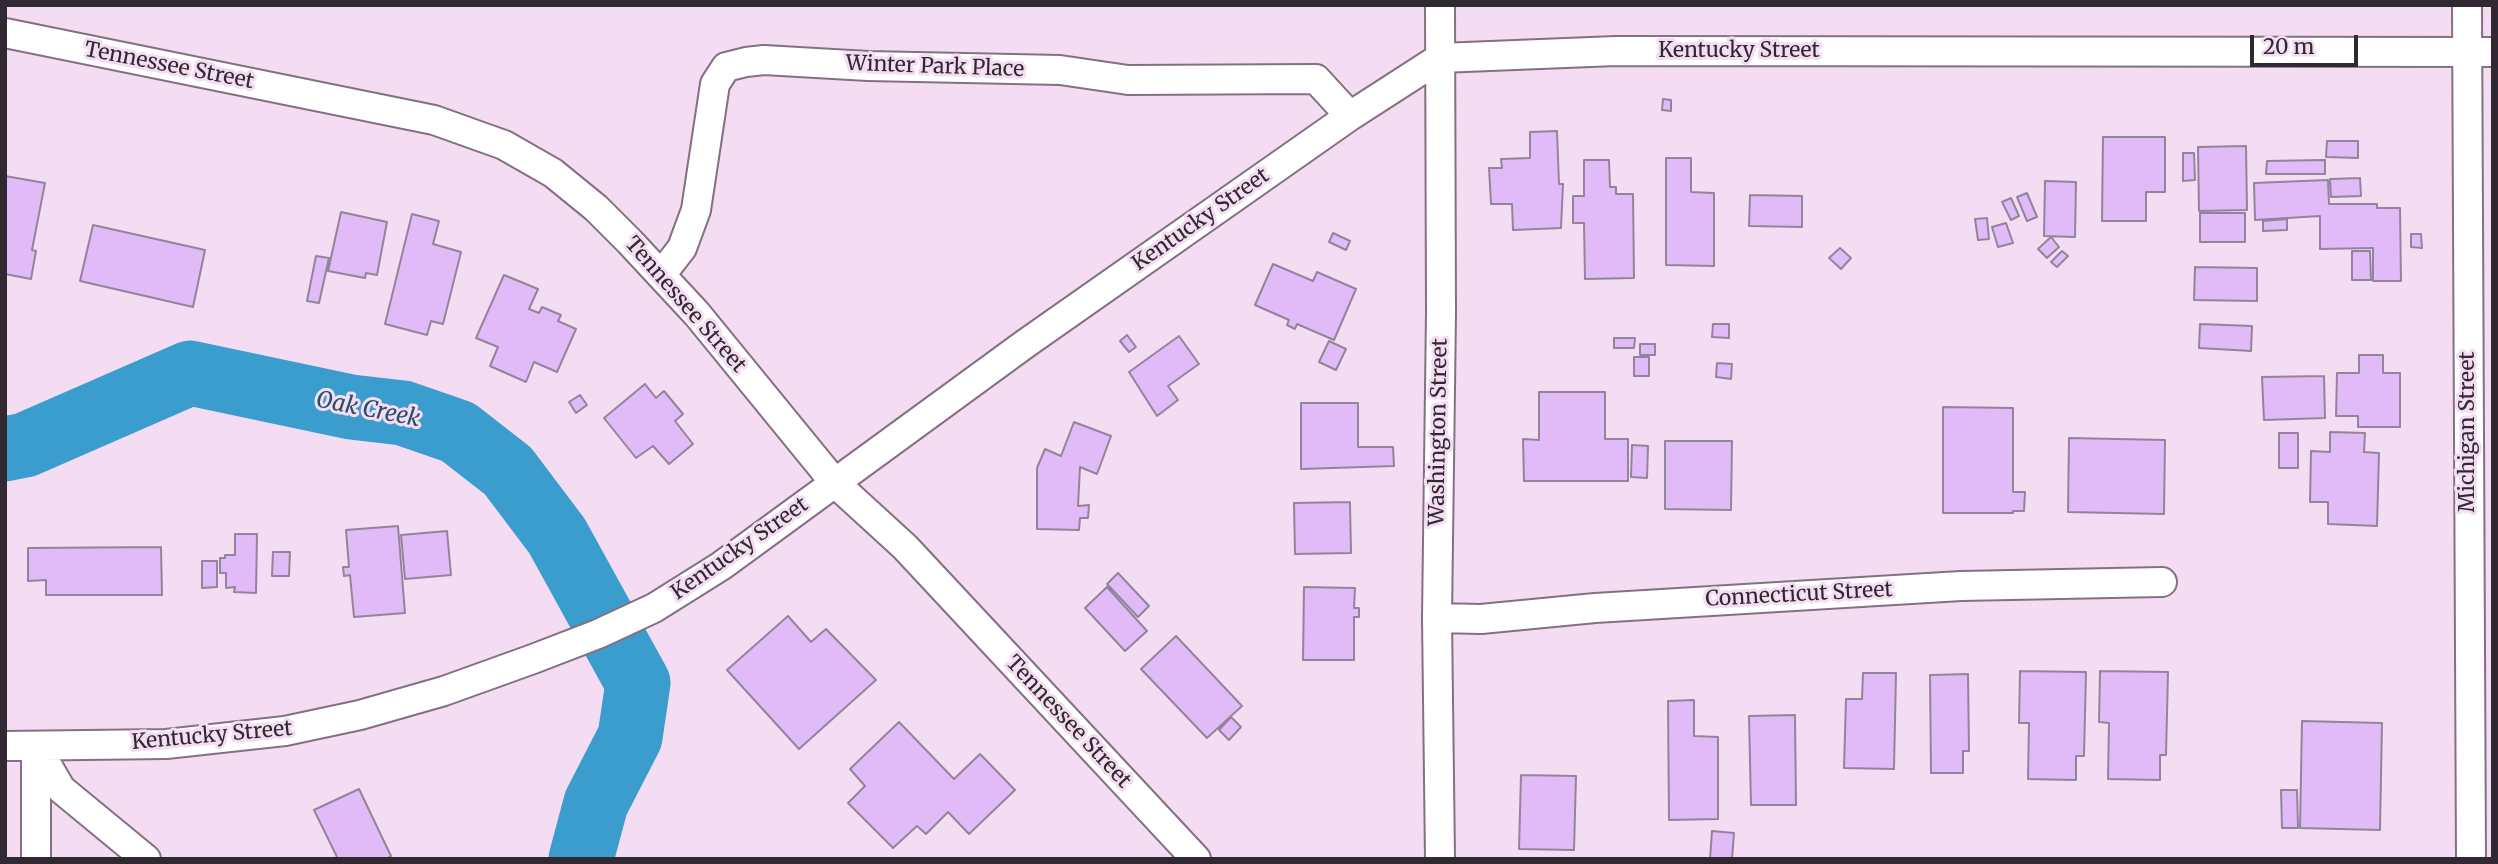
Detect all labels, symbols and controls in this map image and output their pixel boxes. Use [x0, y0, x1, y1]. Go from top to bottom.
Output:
scale bar [2253, 21, 2362, 65]
text: 20 m [2263, 33, 2314, 60]
street label: Tennessee Street [82, 37, 256, 95]
street label: Kentucky Street [1658, 38, 1820, 64]
street label: Winter Park Place [845, 51, 1025, 83]
street label: Kentucky Street [1128, 163, 1274, 277]
street label: Tennessee Street [619, 232, 751, 378]
street label: Washington Street [1425, 338, 1453, 526]
street label: Michigan Street [2455, 351, 2481, 513]
water label: Oak Creek [314, 386, 422, 434]
street label: Kentucky Street [667, 492, 813, 606]
street label: Connecticut Street [1705, 578, 1893, 612]
street label: Tennessee Street [1000, 651, 1136, 793]
street label: Kentucky Street [131, 716, 293, 756]

